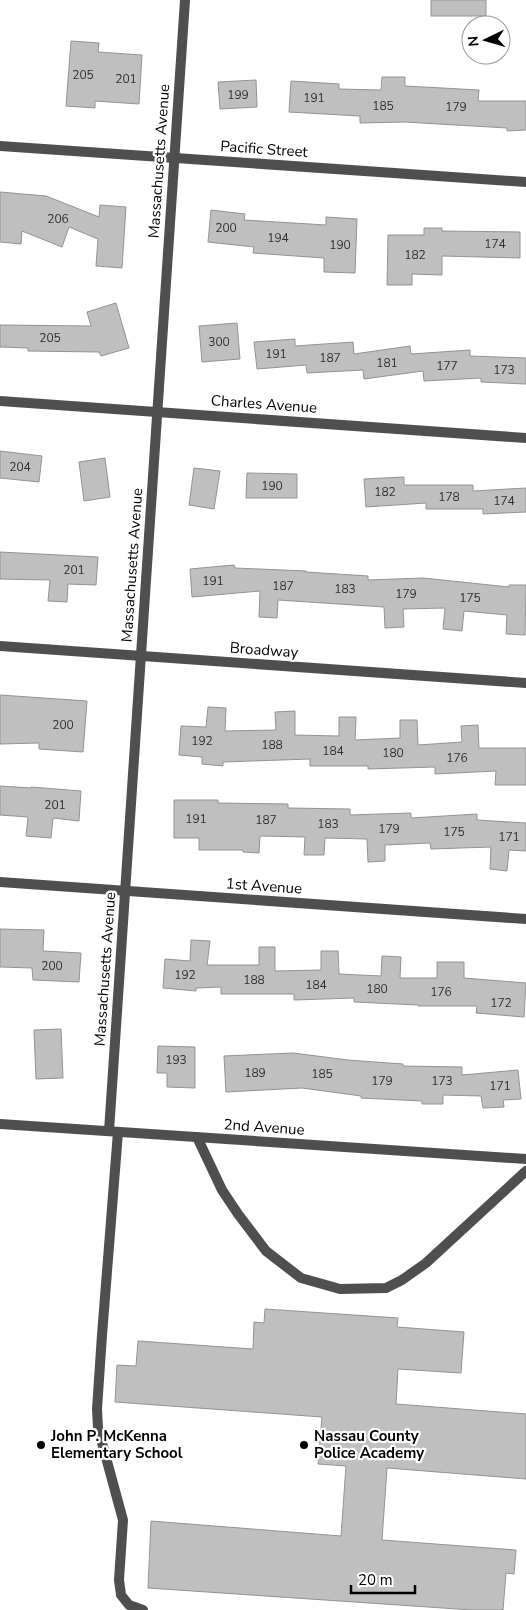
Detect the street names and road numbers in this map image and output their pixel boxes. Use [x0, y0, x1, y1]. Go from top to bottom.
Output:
street label: Massachusetts Avenue [144, 83, 174, 239]
street label: Pacific Street [220, 136, 309, 162]
street label: Charles Avenue [210, 390, 318, 418]
street label: Massachusetts Avenue [117, 487, 147, 643]
street label: Broadway [229, 638, 299, 662]
street label: 1st Avenue [225, 873, 303, 899]
street label: Massachusetts Avenue [90, 891, 120, 1047]
street label: 2nd Avenue [223, 1114, 305, 1140]

